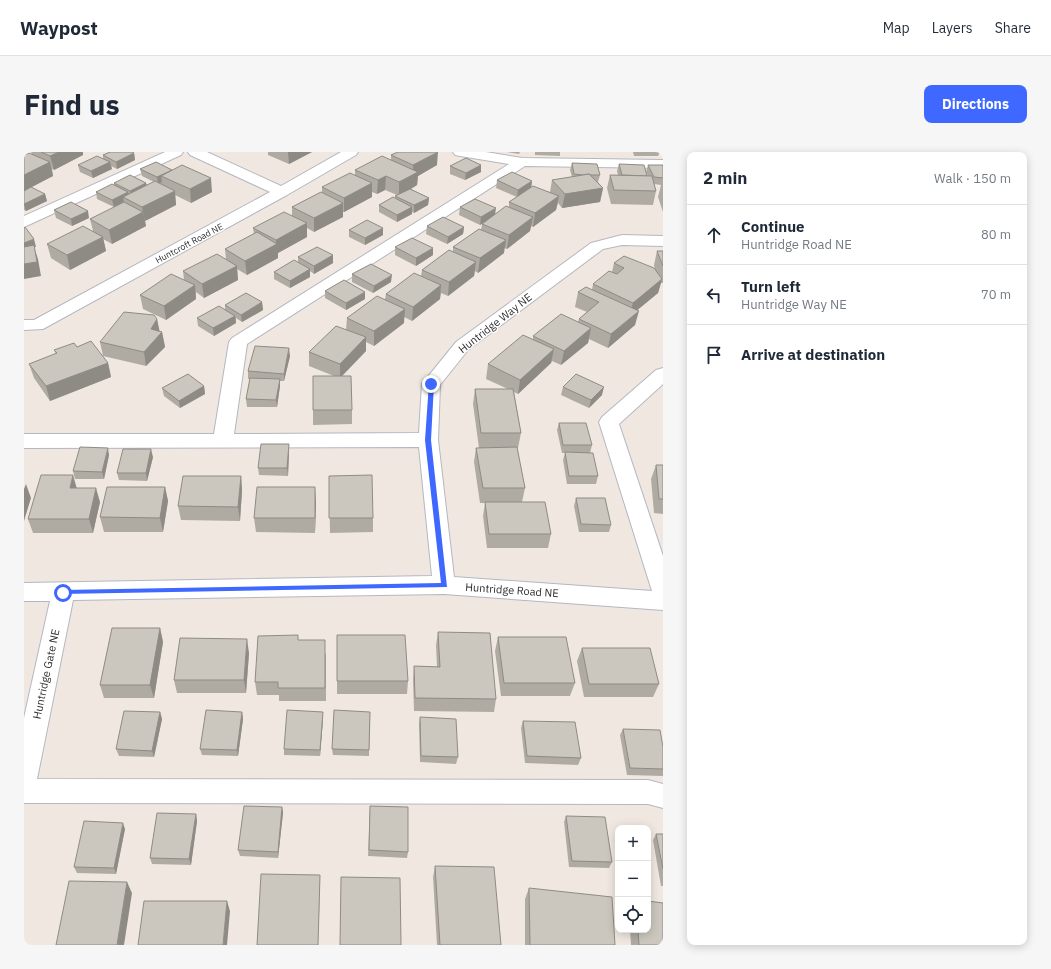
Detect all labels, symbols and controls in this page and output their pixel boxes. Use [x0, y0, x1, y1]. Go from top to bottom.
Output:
text: Waypost [20, 16, 98, 40]
text: Map [883, 19, 910, 37]
text: Layers [932, 19, 973, 37]
text: Share [995, 19, 1031, 37]
button: Directions [924, 85, 1027, 123]
text: Find us [24, 86, 120, 123]
text: 2 min [703, 167, 747, 189]
text: Walk · 150 m [934, 170, 1011, 187]
text: Continue [741, 217, 805, 236]
street label: Huntcroft Road NE [153, 221, 225, 265]
icon: ahead [703, 224, 725, 246]
text: 80 m [981, 226, 1011, 243]
text: Huntridge Road NE [741, 236, 852, 253]
text: Turn left [741, 277, 801, 296]
icon: left [703, 284, 725, 306]
text: 70 m [981, 286, 1011, 303]
street label: Huntridge Way NE [455, 290, 535, 356]
text: Huntridge Way NE [741, 296, 847, 313]
icon: arrive [703, 344, 725, 366]
text: Arrive at destination [741, 345, 885, 364]
route end [422, 375, 440, 393]
street label: Huntridge Road NE [465, 580, 559, 600]
route start [54, 584, 72, 602]
street label: Huntridge Gate NE [30, 628, 62, 720]
map controls [615, 825, 651, 933]
button: + [615, 825, 651, 861]
button: − [615, 861, 651, 897]
button: locate [615, 897, 651, 933]

